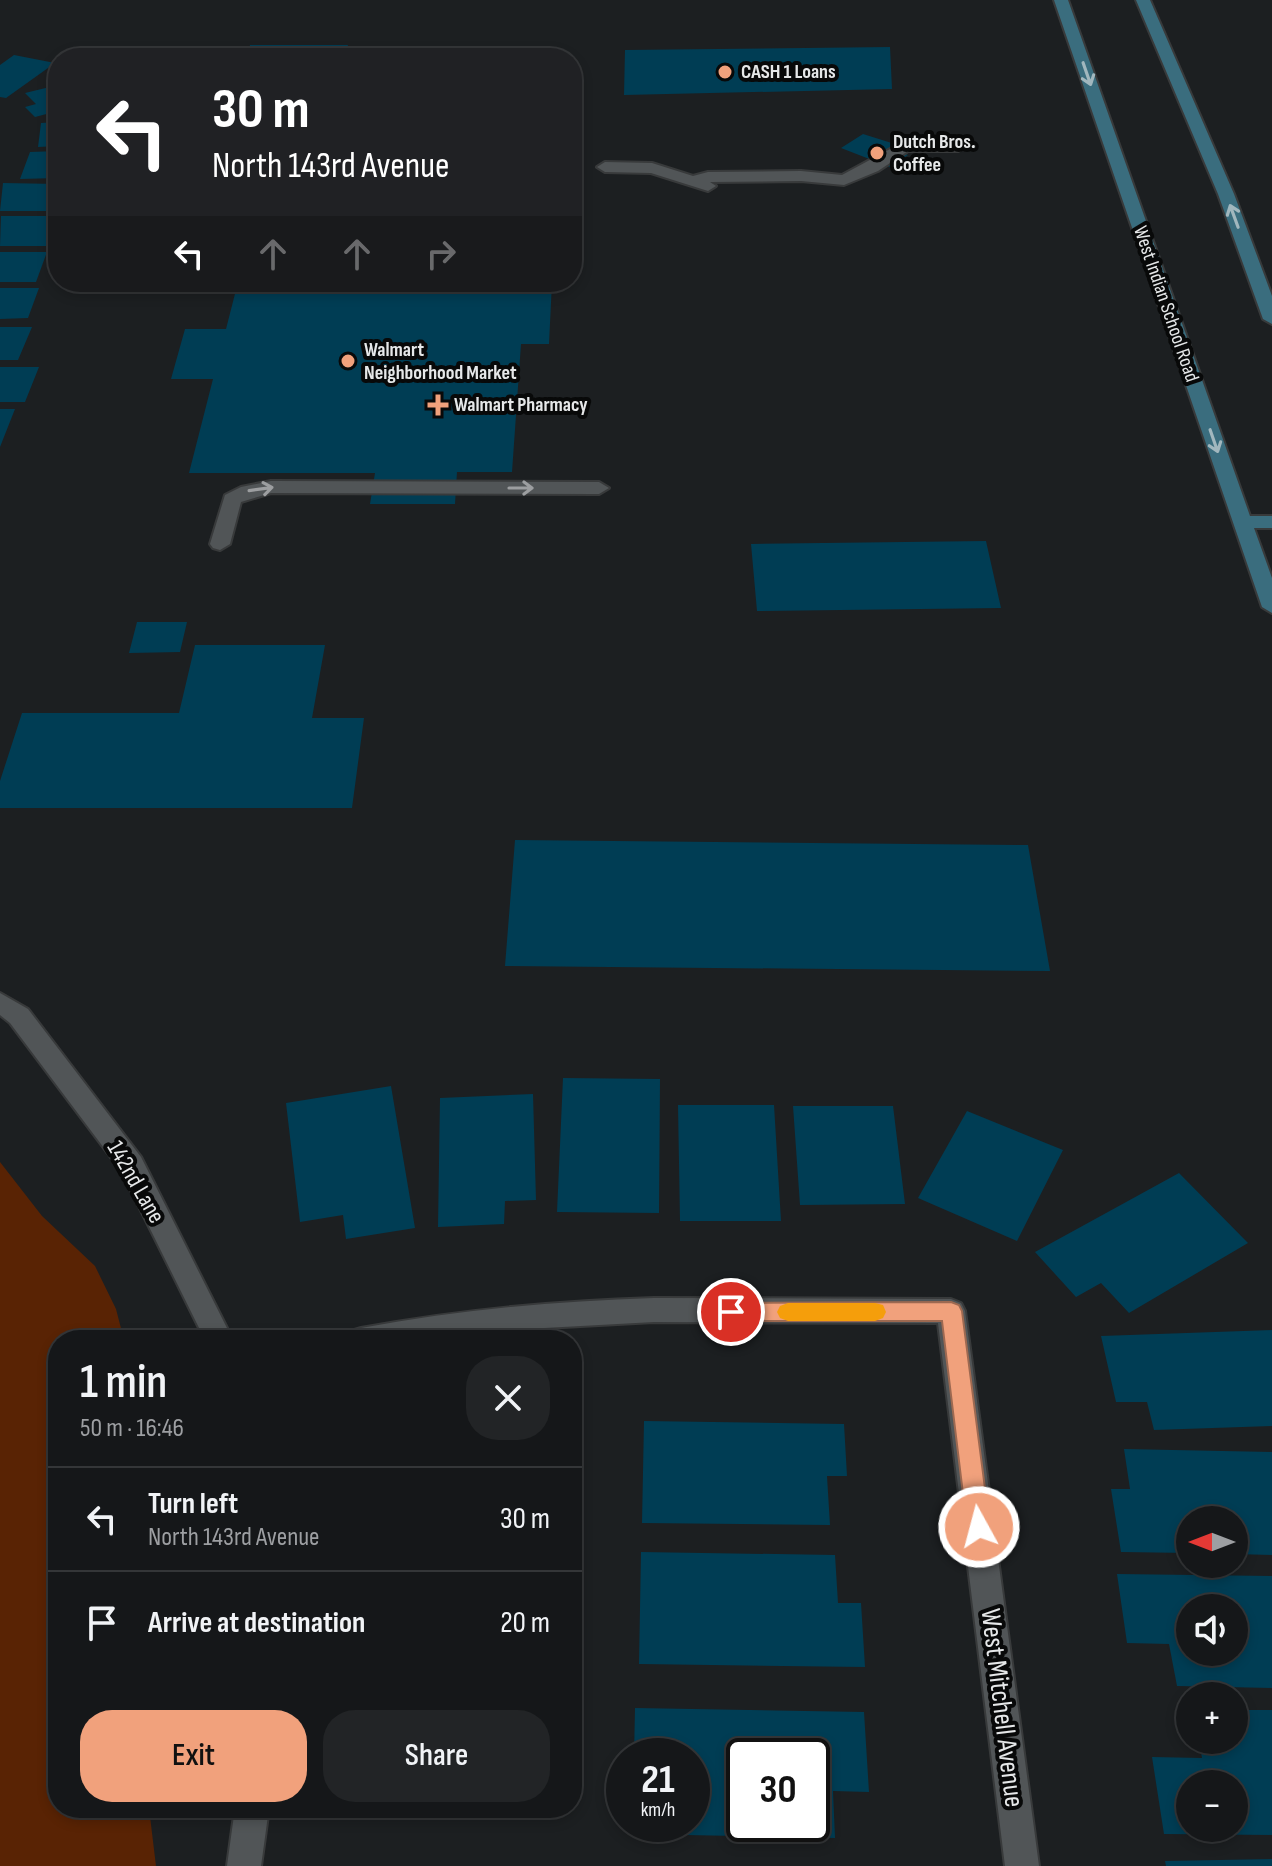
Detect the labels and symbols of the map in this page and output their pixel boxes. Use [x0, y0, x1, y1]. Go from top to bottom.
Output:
place label: CASH 1 Loans [741, 60, 836, 84]
one-way arrow [1080, 61, 1095, 86]
marker: CASH 1 Loans [716, 63, 734, 81]
place label: Dutch Bros. Coffee [893, 130, 976, 177]
marker: Dutch Bros. Coffee [868, 144, 886, 162]
one-way arrow [1226, 204, 1240, 228]
street label: West Indian School Road [1128, 223, 1204, 385]
place label: Walmart Neighborhood Market [364, 338, 517, 385]
marker: Walmart Neighborhood Market [339, 352, 357, 370]
place label: Walmart Pharmacy [454, 393, 588, 417]
marker: Walmart Pharmacy [429, 396, 447, 414]
one-way arrow [1207, 428, 1222, 453]
one-way arrow [507, 480, 534, 496]
one-way arrow [248, 481, 274, 496]
street label: 142nd Lane [101, 1136, 171, 1228]
pin [697, 1278, 765, 1346]
position arrow [937, 1485, 1021, 1569]
north arrow [1176, 1506, 1248, 1578]
street label: West Mitchell Avenue [973, 1607, 1031, 1809]
speed limit sign: 30 [726, 1738, 830, 1842]

